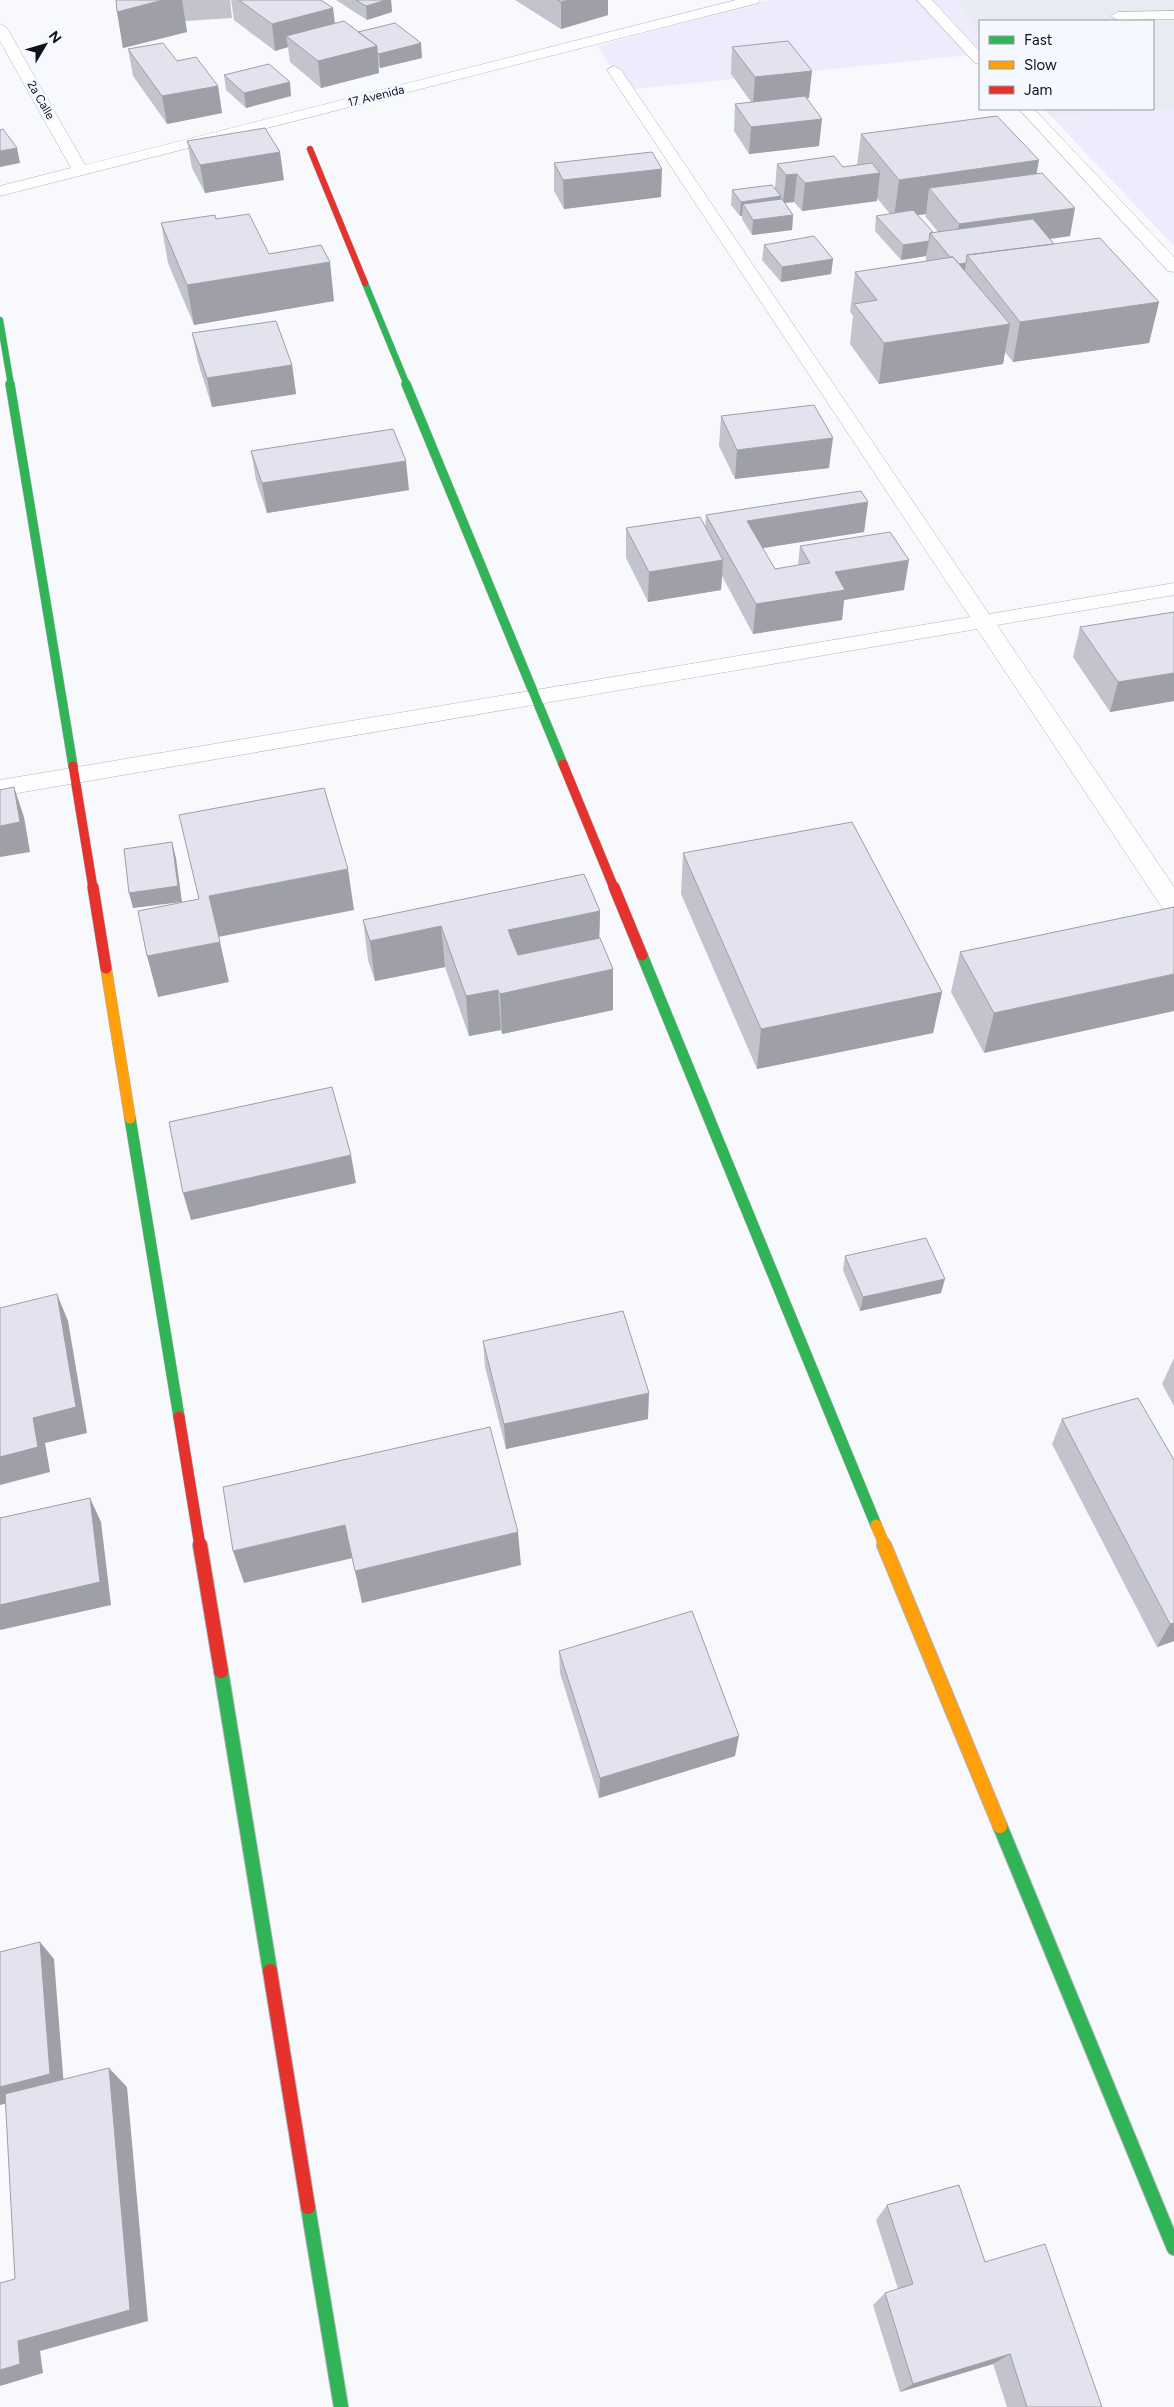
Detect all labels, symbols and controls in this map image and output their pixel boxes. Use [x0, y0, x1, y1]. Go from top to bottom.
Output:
north arrow [20, 20, 70, 70]
legend [979, 20, 1154, 110]
text: N [45, 28, 65, 47]
text: Fast [1024, 31, 1053, 49]
text: Slow [1024, 56, 1057, 74]
street label: 2a Calle [24, 78, 58, 122]
text: Jam [1024, 81, 1052, 99]
street label: 17 Avenida [346, 82, 406, 110]

